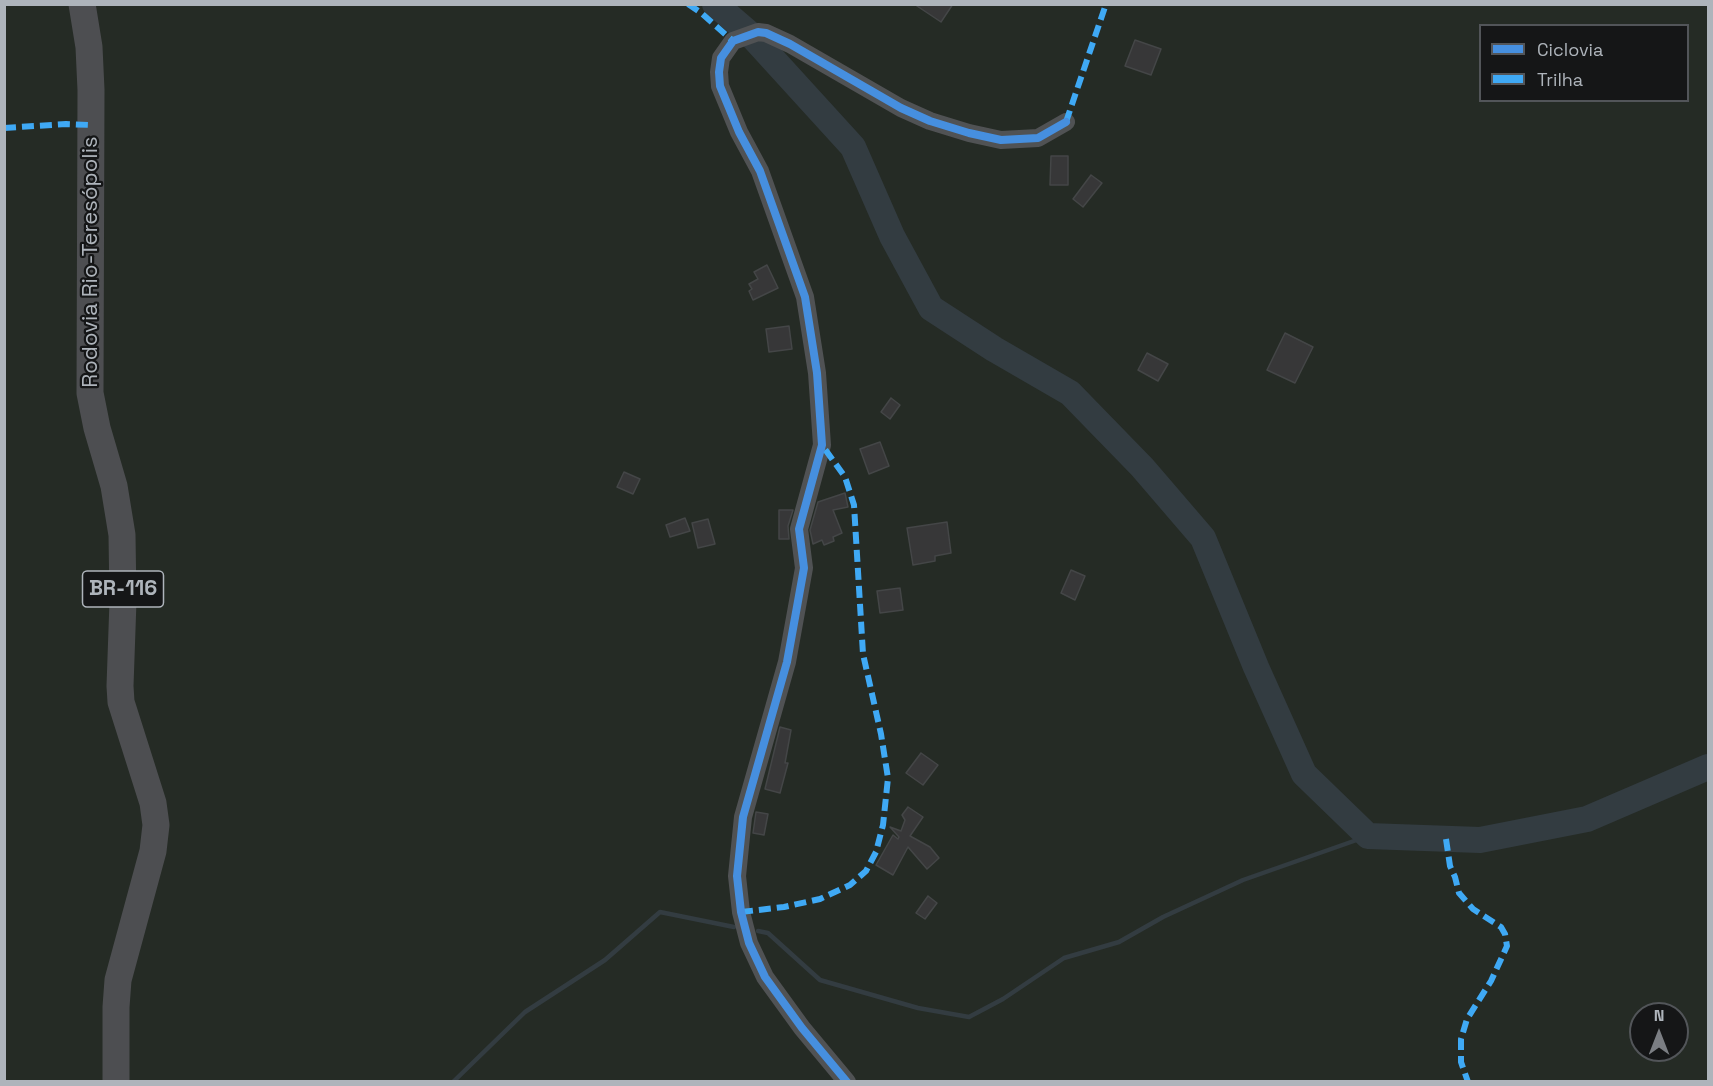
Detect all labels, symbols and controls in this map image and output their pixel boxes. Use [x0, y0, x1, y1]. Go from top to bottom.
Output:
legend [1479, 24, 1689, 102]
text: Ciclovia [1537, 38, 1603, 61]
text: Trilha [1537, 68, 1583, 91]
street label: Rodovia Rio-Teresópolis [78, 136, 104, 388]
road number: BR-116 [82, 571, 164, 607]
north arrow [1629, 1002, 1689, 1062]
text: N [1654, 1005, 1664, 1026]

